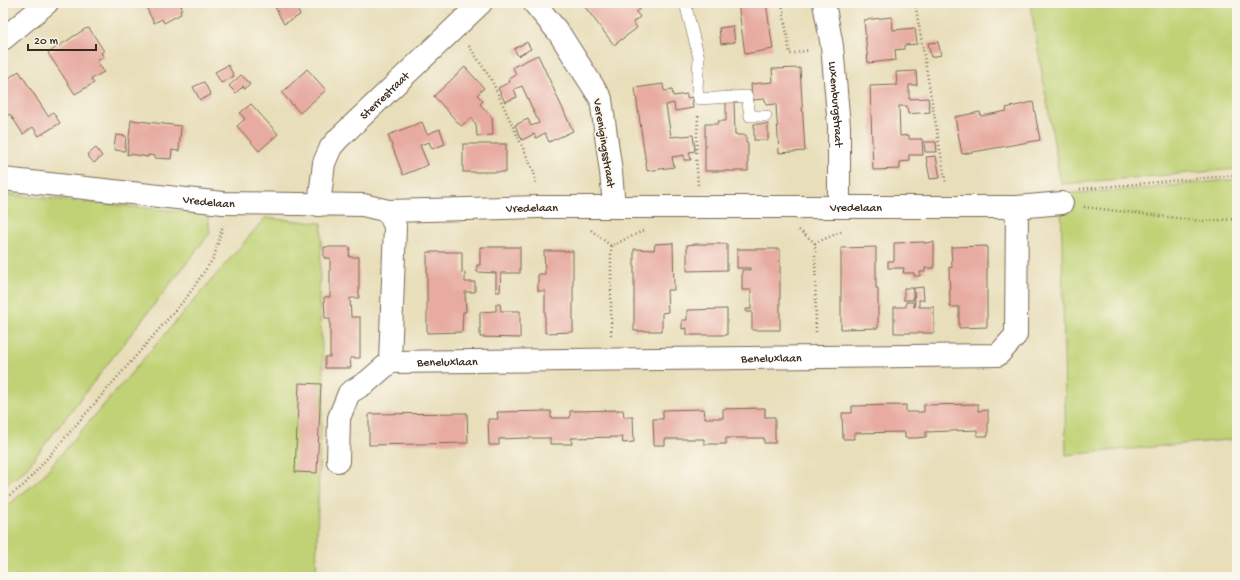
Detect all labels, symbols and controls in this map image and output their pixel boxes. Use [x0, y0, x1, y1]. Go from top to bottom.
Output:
scale bar [28, 26, 96, 52]
text: 20 m [34, 35, 59, 49]
street label: Luxemburgstraat [824, 61, 844, 148]
street label: Sterrestraat [358, 69, 414, 123]
street label: Verenigingsstraat [589, 97, 617, 190]
street label: Vredelaan [181, 194, 235, 212]
street label: Vredelaan [505, 202, 558, 217]
street label: Vredelaan [829, 202, 882, 216]
street label: Beneluxlaan [740, 352, 802, 367]
street label: Beneluxlaan [416, 356, 478, 371]

